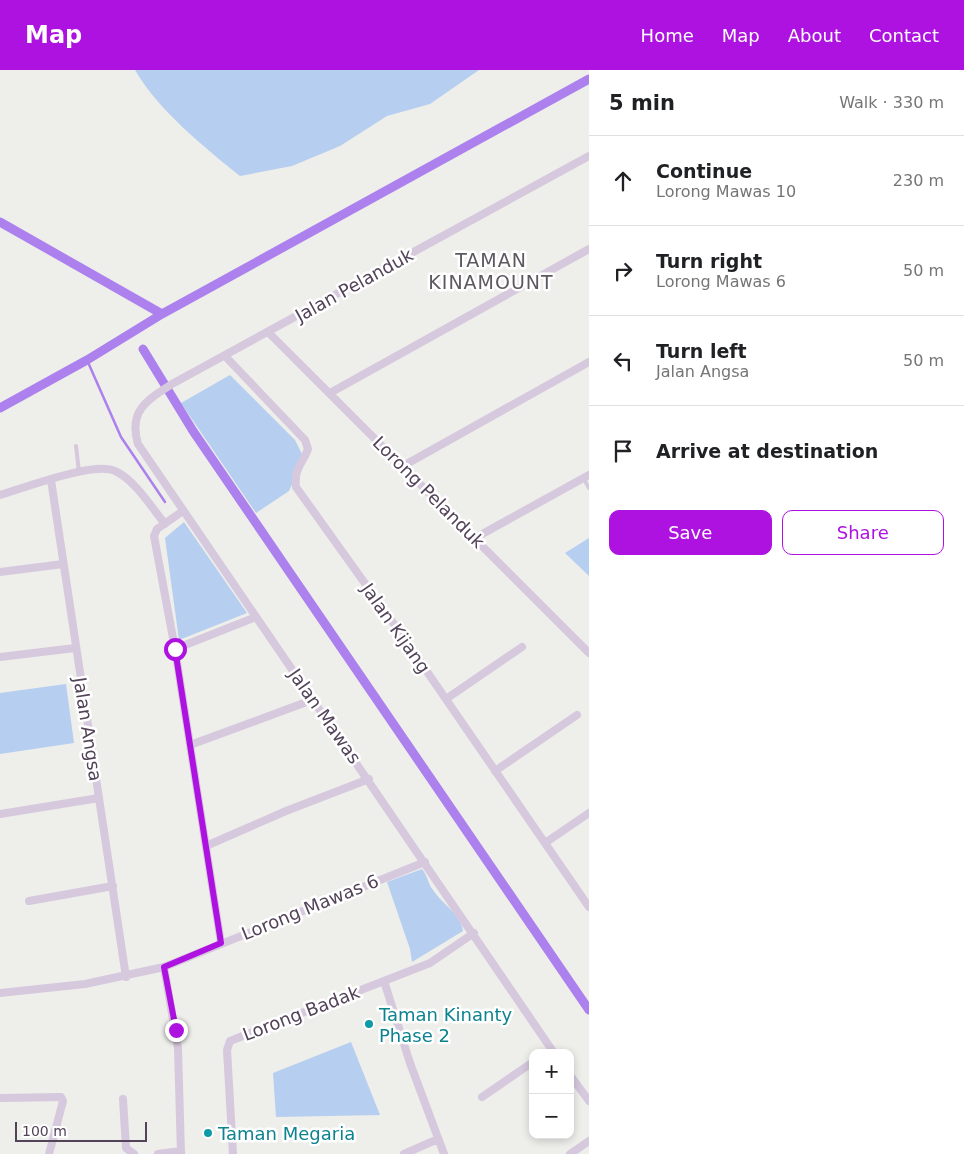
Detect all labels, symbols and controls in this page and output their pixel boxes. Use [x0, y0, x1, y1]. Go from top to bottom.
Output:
text: Map [25, 21, 82, 49]
text: Home [641, 25, 694, 46]
text: Map [722, 25, 760, 46]
text: About [788, 25, 841, 46]
text: Contact [869, 25, 939, 46]
text: 5 min [609, 91, 675, 115]
text: Walk · 330 m [839, 93, 944, 112]
text: Continue [656, 160, 752, 182]
icon: ahead [609, 167, 637, 195]
text: 230 m [893, 171, 944, 190]
text: Lorong Mawas 10 [656, 182, 796, 201]
street label: Jalan Pelanduk [291, 244, 417, 327]
district label: TAMAN KINAMOUNT [428, 249, 554, 293]
text: Turn right [656, 250, 762, 272]
icon: right [609, 257, 637, 285]
text: 50 m [903, 261, 944, 280]
text: Lorong Mawas 6 [656, 272, 786, 291]
text: Turn left [656, 340, 747, 362]
icon: left [609, 347, 637, 375]
text: 50 m [903, 351, 944, 370]
text: Jalan Angsa [656, 362, 749, 381]
street label: Lorong Pelanduk [369, 432, 490, 553]
icon: arrive [609, 437, 637, 465]
text: Arrive at destination [656, 440, 878, 462]
button: Save [609, 510, 772, 555]
button: Share [782, 510, 944, 555]
street label: Jalan Kijang [357, 578, 435, 677]
route start [164, 638, 187, 661]
street label: Jalan Mawas [284, 664, 365, 768]
street label: Jalan Angsa [69, 674, 107, 783]
street label: Lorong Mawas 6 [238, 870, 382, 944]
street label: Lorong Badak [240, 981, 363, 1045]
place label: Taman Kinanty Phase 2 [378, 1004, 512, 1046]
marker: Taman Kinanty Phase 2 [363, 1018, 375, 1030]
route end [165, 1019, 188, 1042]
map controls [529, 1049, 574, 1139]
button: + [529, 1049, 574, 1094]
button: − [529, 1094, 574, 1139]
scale bar [15, 1119, 148, 1142]
text: 100 m [22, 1123, 67, 1139]
place label: Taman Megaria [217, 1123, 355, 1144]
marker: Taman Megaria [202, 1127, 214, 1139]

